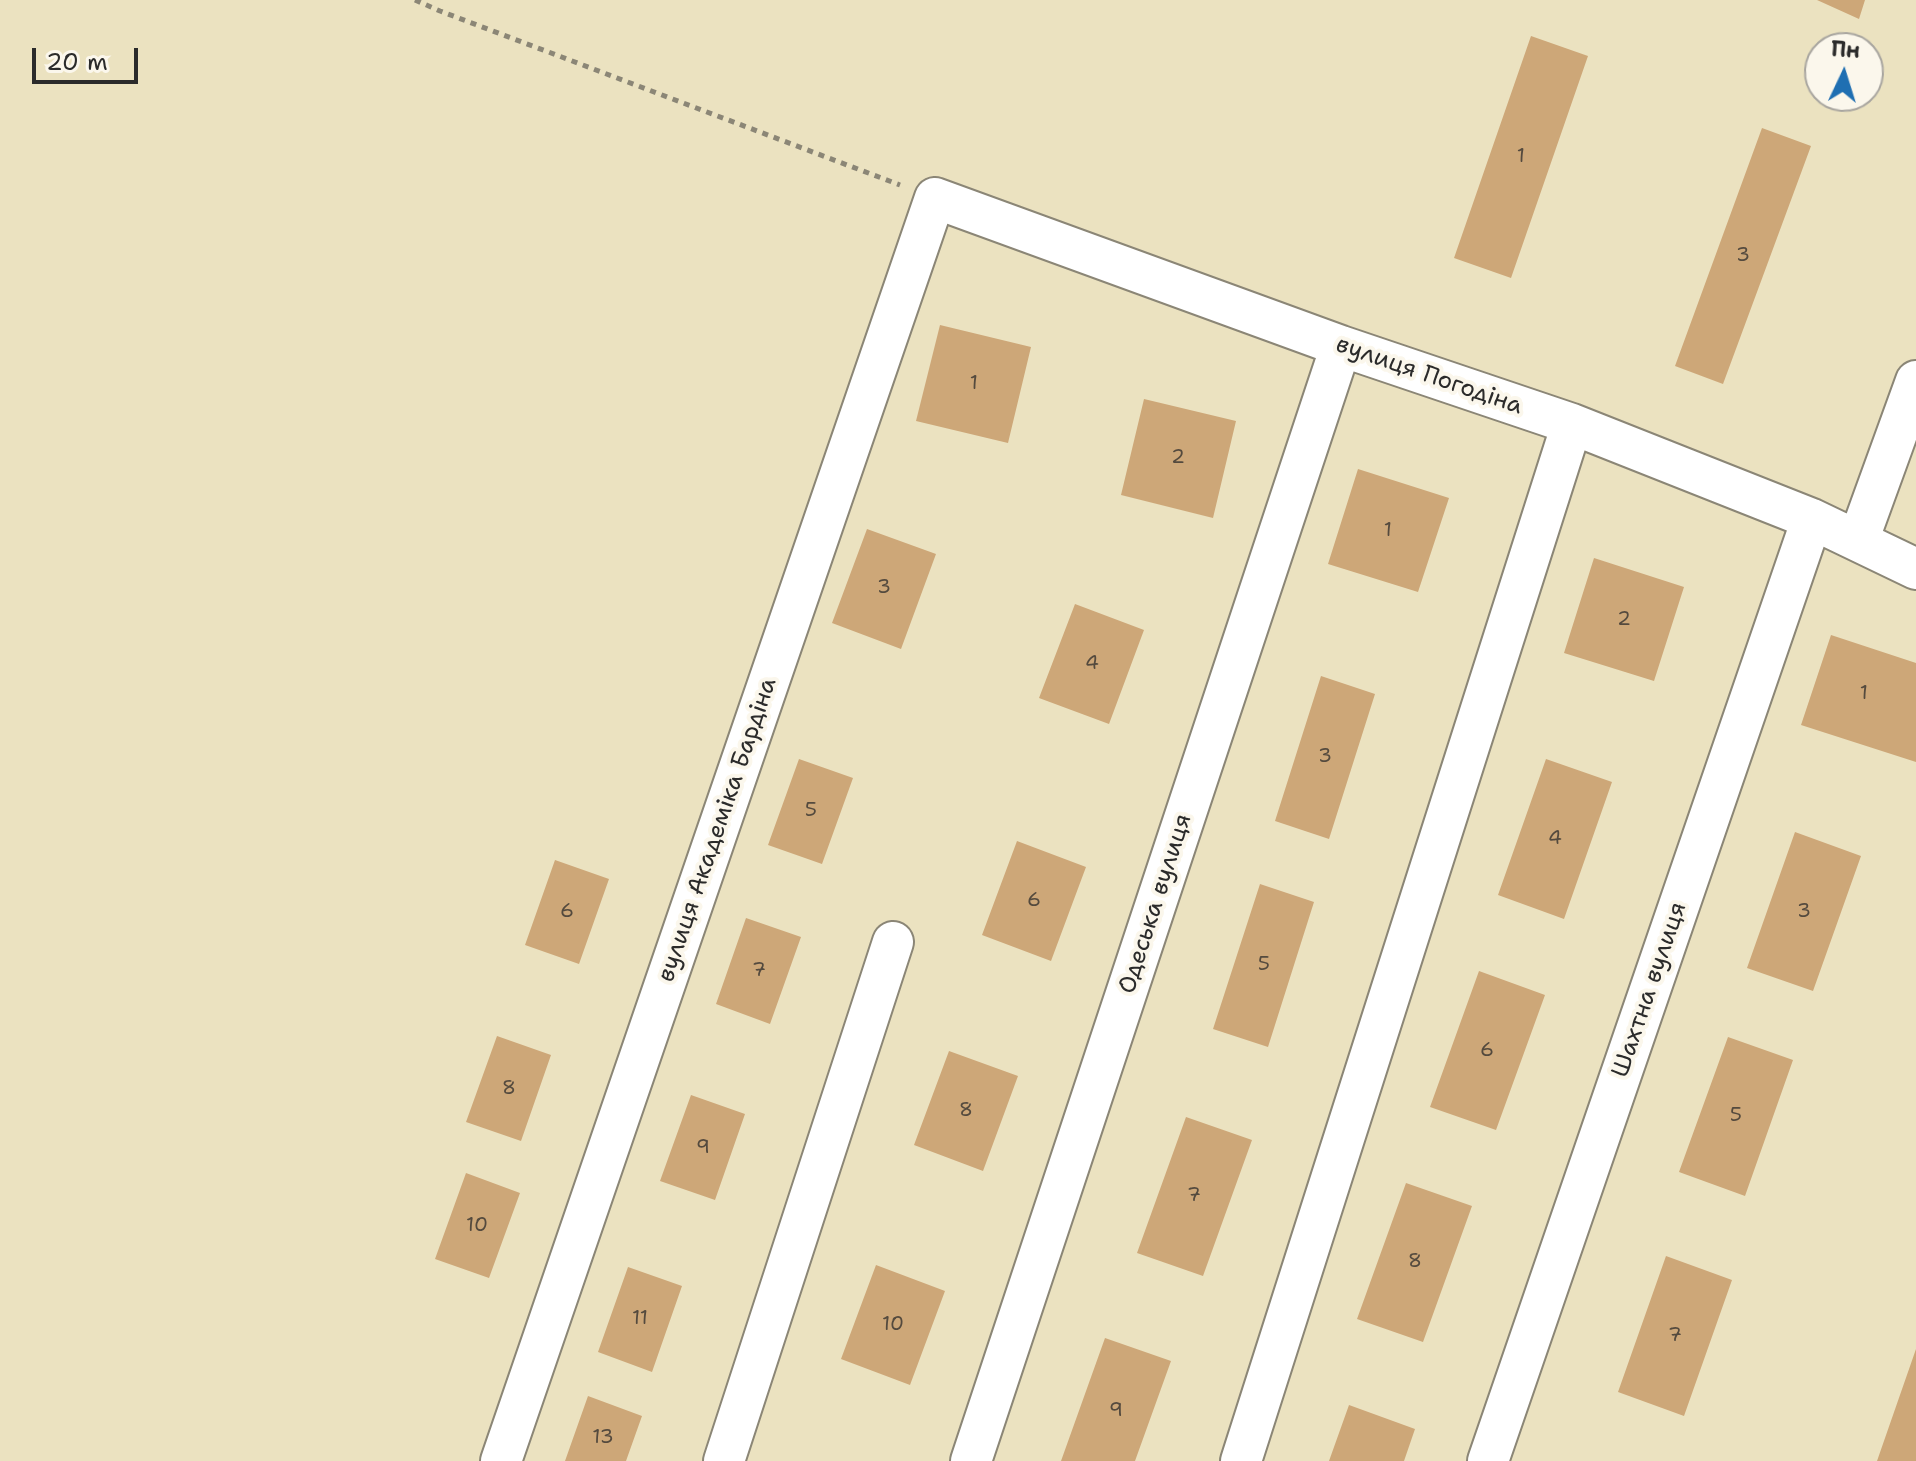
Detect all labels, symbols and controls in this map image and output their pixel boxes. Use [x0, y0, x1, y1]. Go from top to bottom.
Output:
scale bar [36, 32, 142, 82]
north arrow [1804, 32, 1884, 112]
text: Пн [1830, 34, 1861, 65]
text: 20 m [46, 46, 108, 78]
house number: 1 [1517, 145, 1525, 169]
house number: 3 [1736, 244, 1750, 268]
street label: вулиця Погодіна [1332, 331, 1526, 421]
house number: 1 [970, 372, 978, 396]
house number: 2 [1171, 446, 1185, 470]
house number: 1 [1384, 519, 1392, 543]
house number: 3 [877, 576, 891, 600]
house number: 2 [1617, 608, 1631, 632]
house number: 4 [1085, 652, 1099, 676]
street label: вулиця Академіка Бардіна [652, 674, 784, 986]
house number: 1 [1860, 682, 1868, 706]
house number: 3 [1318, 745, 1332, 769]
house number: 5 [805, 799, 817, 823]
street label: Одеська вулиця [1113, 810, 1199, 998]
house number: 4 [1548, 827, 1562, 851]
house number: 6 [1027, 889, 1041, 913]
street label: Шахтна вулиця [1607, 899, 1693, 1081]
house number: 6 [560, 900, 574, 924]
house number: 3 [1797, 900, 1811, 924]
house number: 5 [1258, 953, 1270, 977]
house number: 7 [752, 959, 766, 983]
house number: 6 [1480, 1039, 1494, 1063]
house number: 8 [502, 1077, 516, 1101]
house number: 8 [959, 1099, 973, 1123]
house number: 5 [1730, 1104, 1742, 1128]
house number: 9 [696, 1136, 710, 1160]
house number: 7 [1187, 1184, 1201, 1208]
house number: 10 [466, 1214, 488, 1238]
house number: 8 [1408, 1250, 1422, 1274]
house number: 11 [632, 1307, 648, 1331]
house number: 10 [882, 1313, 904, 1337]
house number: 7 [1668, 1324, 1682, 1348]
house number: 9 [1109, 1399, 1123, 1423]
house number: 13 [592, 1426, 614, 1450]

